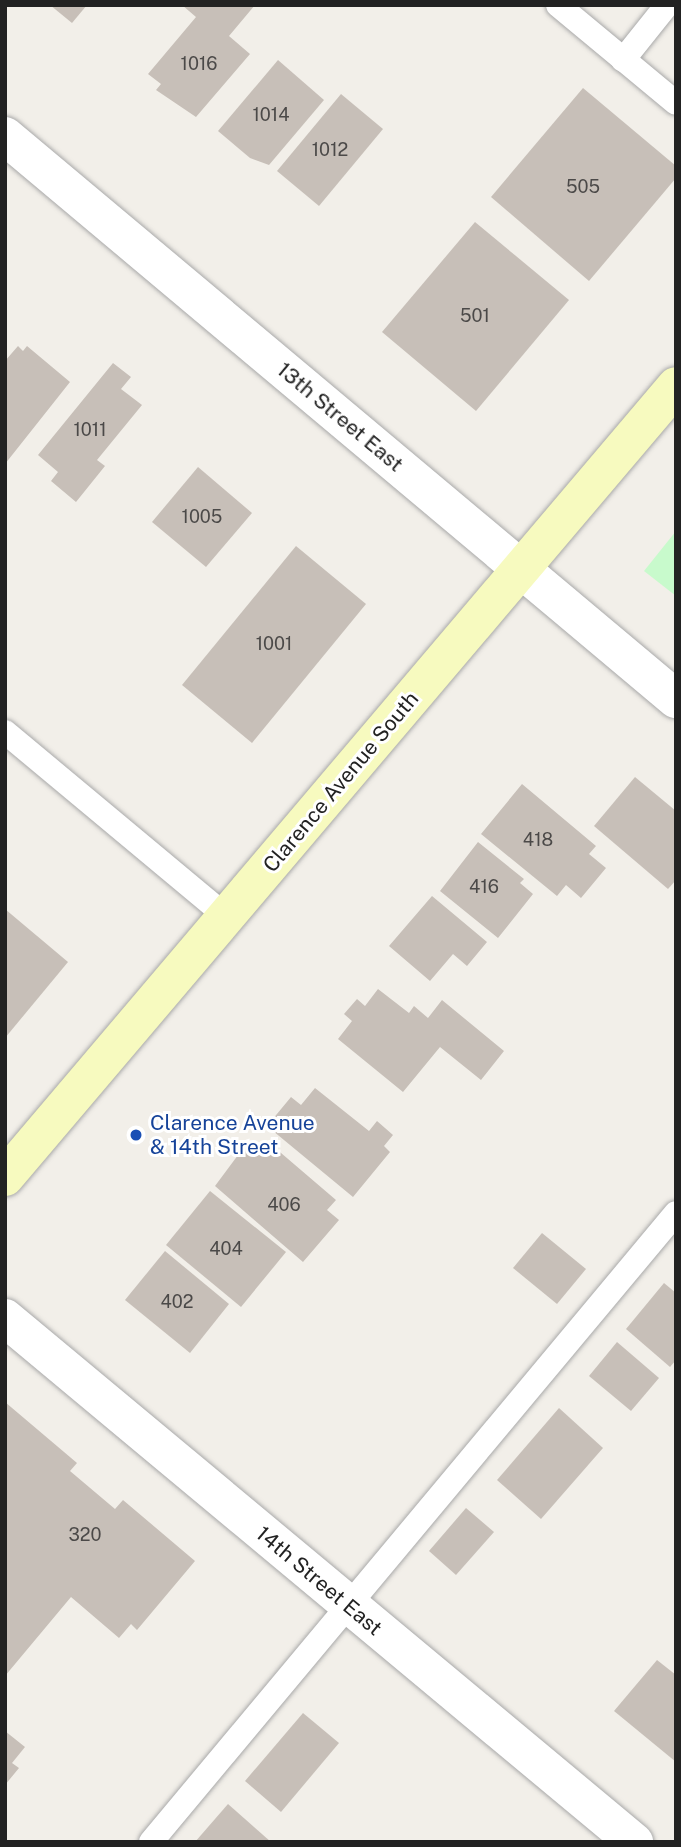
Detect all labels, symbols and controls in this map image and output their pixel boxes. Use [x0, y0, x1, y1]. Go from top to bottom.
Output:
house number: 1016 [181, 53, 217, 75]
house number: 1014 [253, 104, 289, 126]
house number: 1012 [312, 139, 348, 161]
house number: 505 [566, 176, 600, 198]
house number: 501 [460, 305, 490, 327]
street label: 13th Street East [272, 357, 408, 477]
house number: 1011 [74, 419, 106, 441]
house number: 1005 [182, 506, 222, 528]
house number: 1001 [256, 633, 292, 655]
street label: Clarence Avenue South [258, 686, 424, 878]
house number: 418 [523, 829, 553, 851]
house number: 416 [469, 876, 499, 898]
place label: Clarence Avenue & 14th Street [150, 1110, 315, 1160]
marker: Clarence Avenue & 14th Street [128, 1127, 144, 1143]
house number: 406 [267, 1194, 301, 1216]
house number: 404 [209, 1238, 243, 1260]
house number: 402 [160, 1291, 194, 1313]
street label: 14th Street East [251, 1521, 387, 1641]
house number: 320 [68, 1524, 102, 1546]

